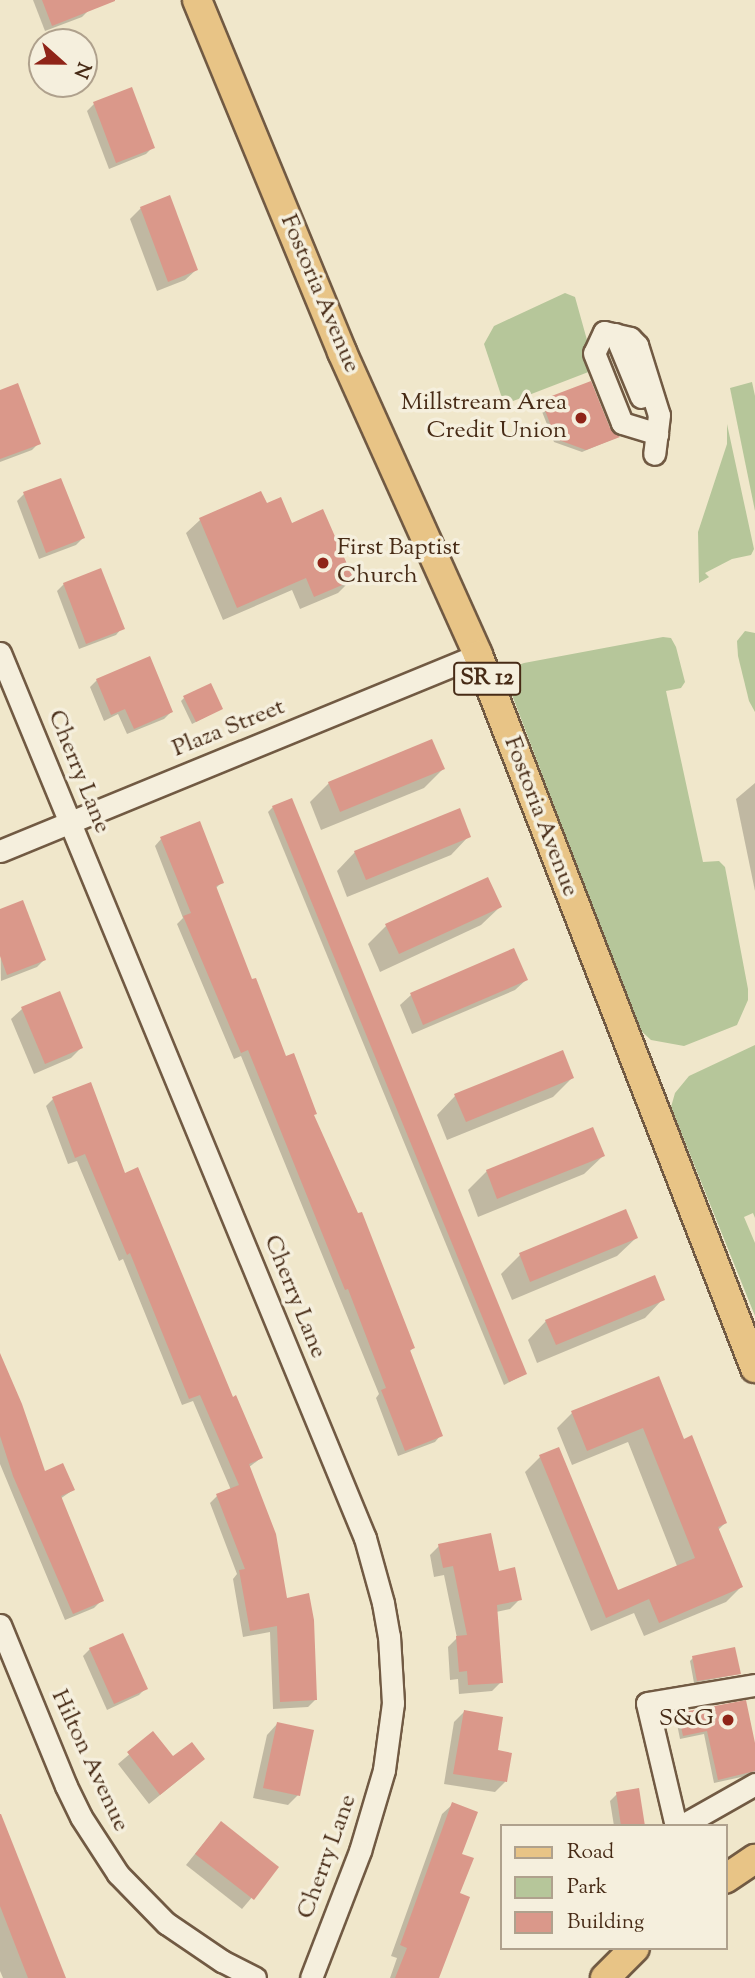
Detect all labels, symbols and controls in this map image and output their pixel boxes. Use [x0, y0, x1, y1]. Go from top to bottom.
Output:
north arrow [28, 28, 98, 98]
text: N [66, 58, 97, 82]
street label: Fostoria Avenue [273, 211, 365, 377]
place label: Millstream Area Credit Union [401, 390, 567, 446]
marker: Millstream Area Credit Union [573, 410, 589, 426]
place label: First Baptist Church [337, 535, 460, 591]
marker: First Baptist Church [315, 555, 331, 571]
road number: SR 12 [452, 660, 522, 698]
street label: Plaza Street [169, 693, 289, 765]
street label: Cherry Lane [40, 706, 116, 838]
street label: Fostoria Avenue [496, 733, 584, 901]
street label: Cherry Lane [256, 1231, 332, 1363]
street label: Hilton Avenue [44, 1686, 134, 1836]
place label: S&G [659, 1706, 714, 1734]
marker: S&G [720, 1712, 736, 1728]
street label: Cherry Lane [292, 1791, 364, 1923]
legend [500, 1824, 727, 1950]
text: Road [567, 1838, 614, 1868]
text: Park [567, 1873, 607, 1903]
text: Building [567, 1908, 644, 1938]

